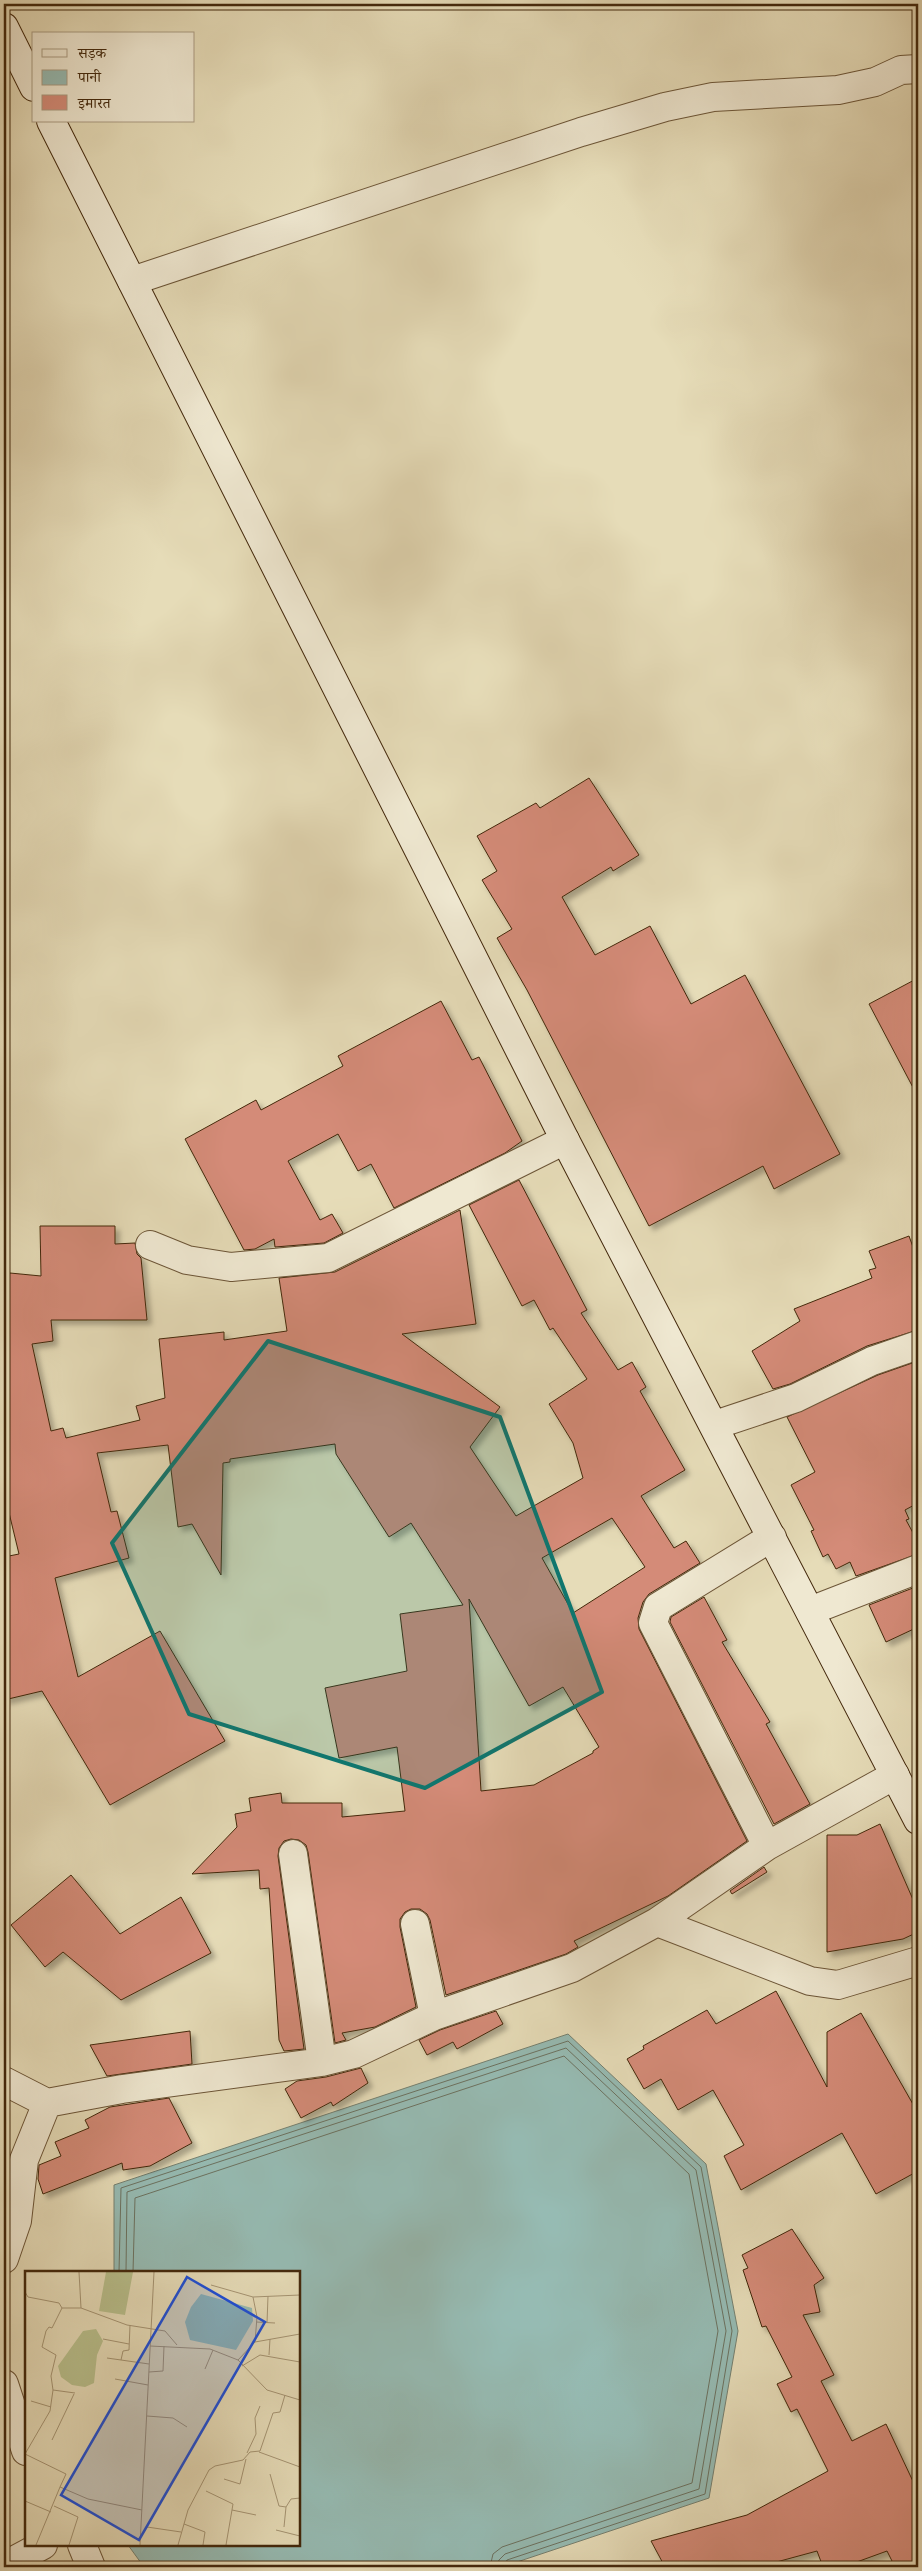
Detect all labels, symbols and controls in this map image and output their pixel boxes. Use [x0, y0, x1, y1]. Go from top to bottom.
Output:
legend [32, 32, 195, 122]
text: सड़क [77, 47, 107, 62]
text: पानी [77, 69, 102, 86]
text: इमारत [77, 97, 112, 112]
inset map [25, 2271, 300, 2546]

